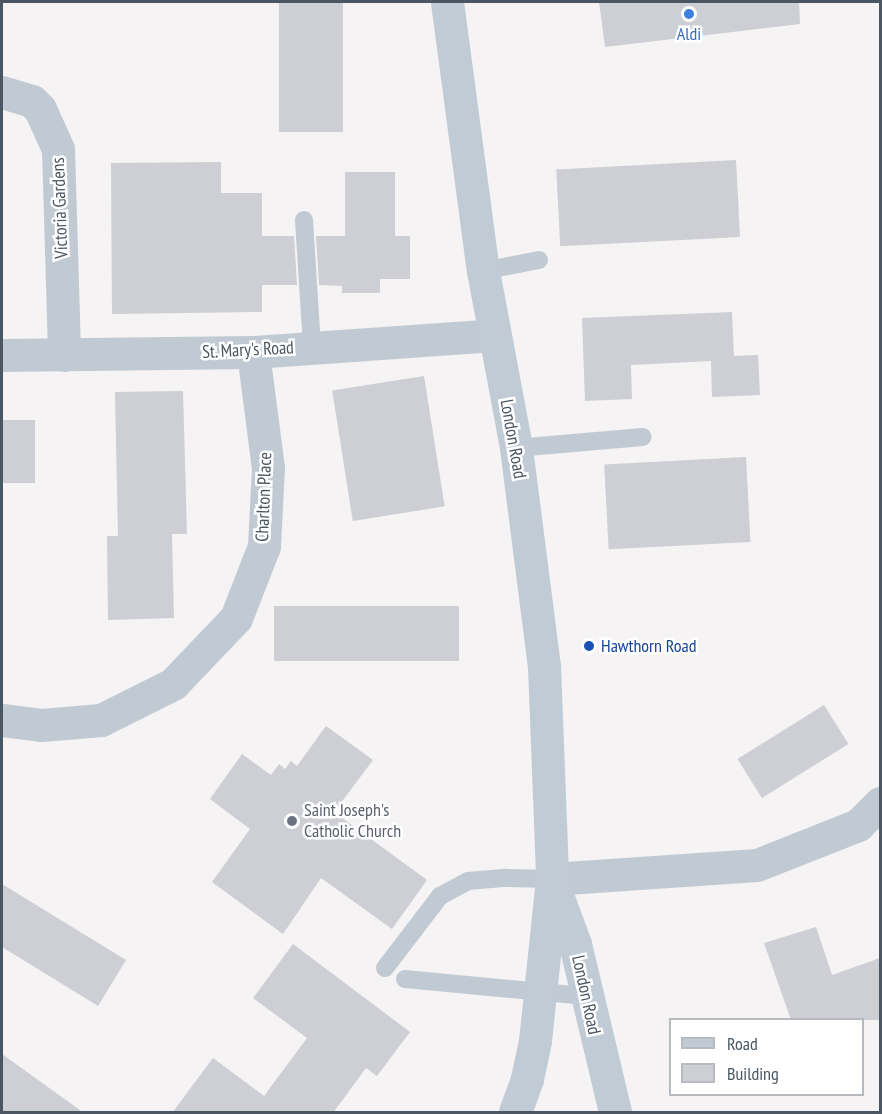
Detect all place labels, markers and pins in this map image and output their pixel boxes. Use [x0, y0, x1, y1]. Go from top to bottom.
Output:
marker: Aldi [682, 7, 696, 21]
place label: Aldi [677, 23, 701, 45]
place label: Hawthorn Road [601, 635, 696, 657]
marker: Hawthorn Road [582, 639, 596, 653]
place label: Saint Joseph's Catholic Church [304, 800, 401, 842]
marker: Saint Joseph's Catholic Church [285, 814, 299, 828]

